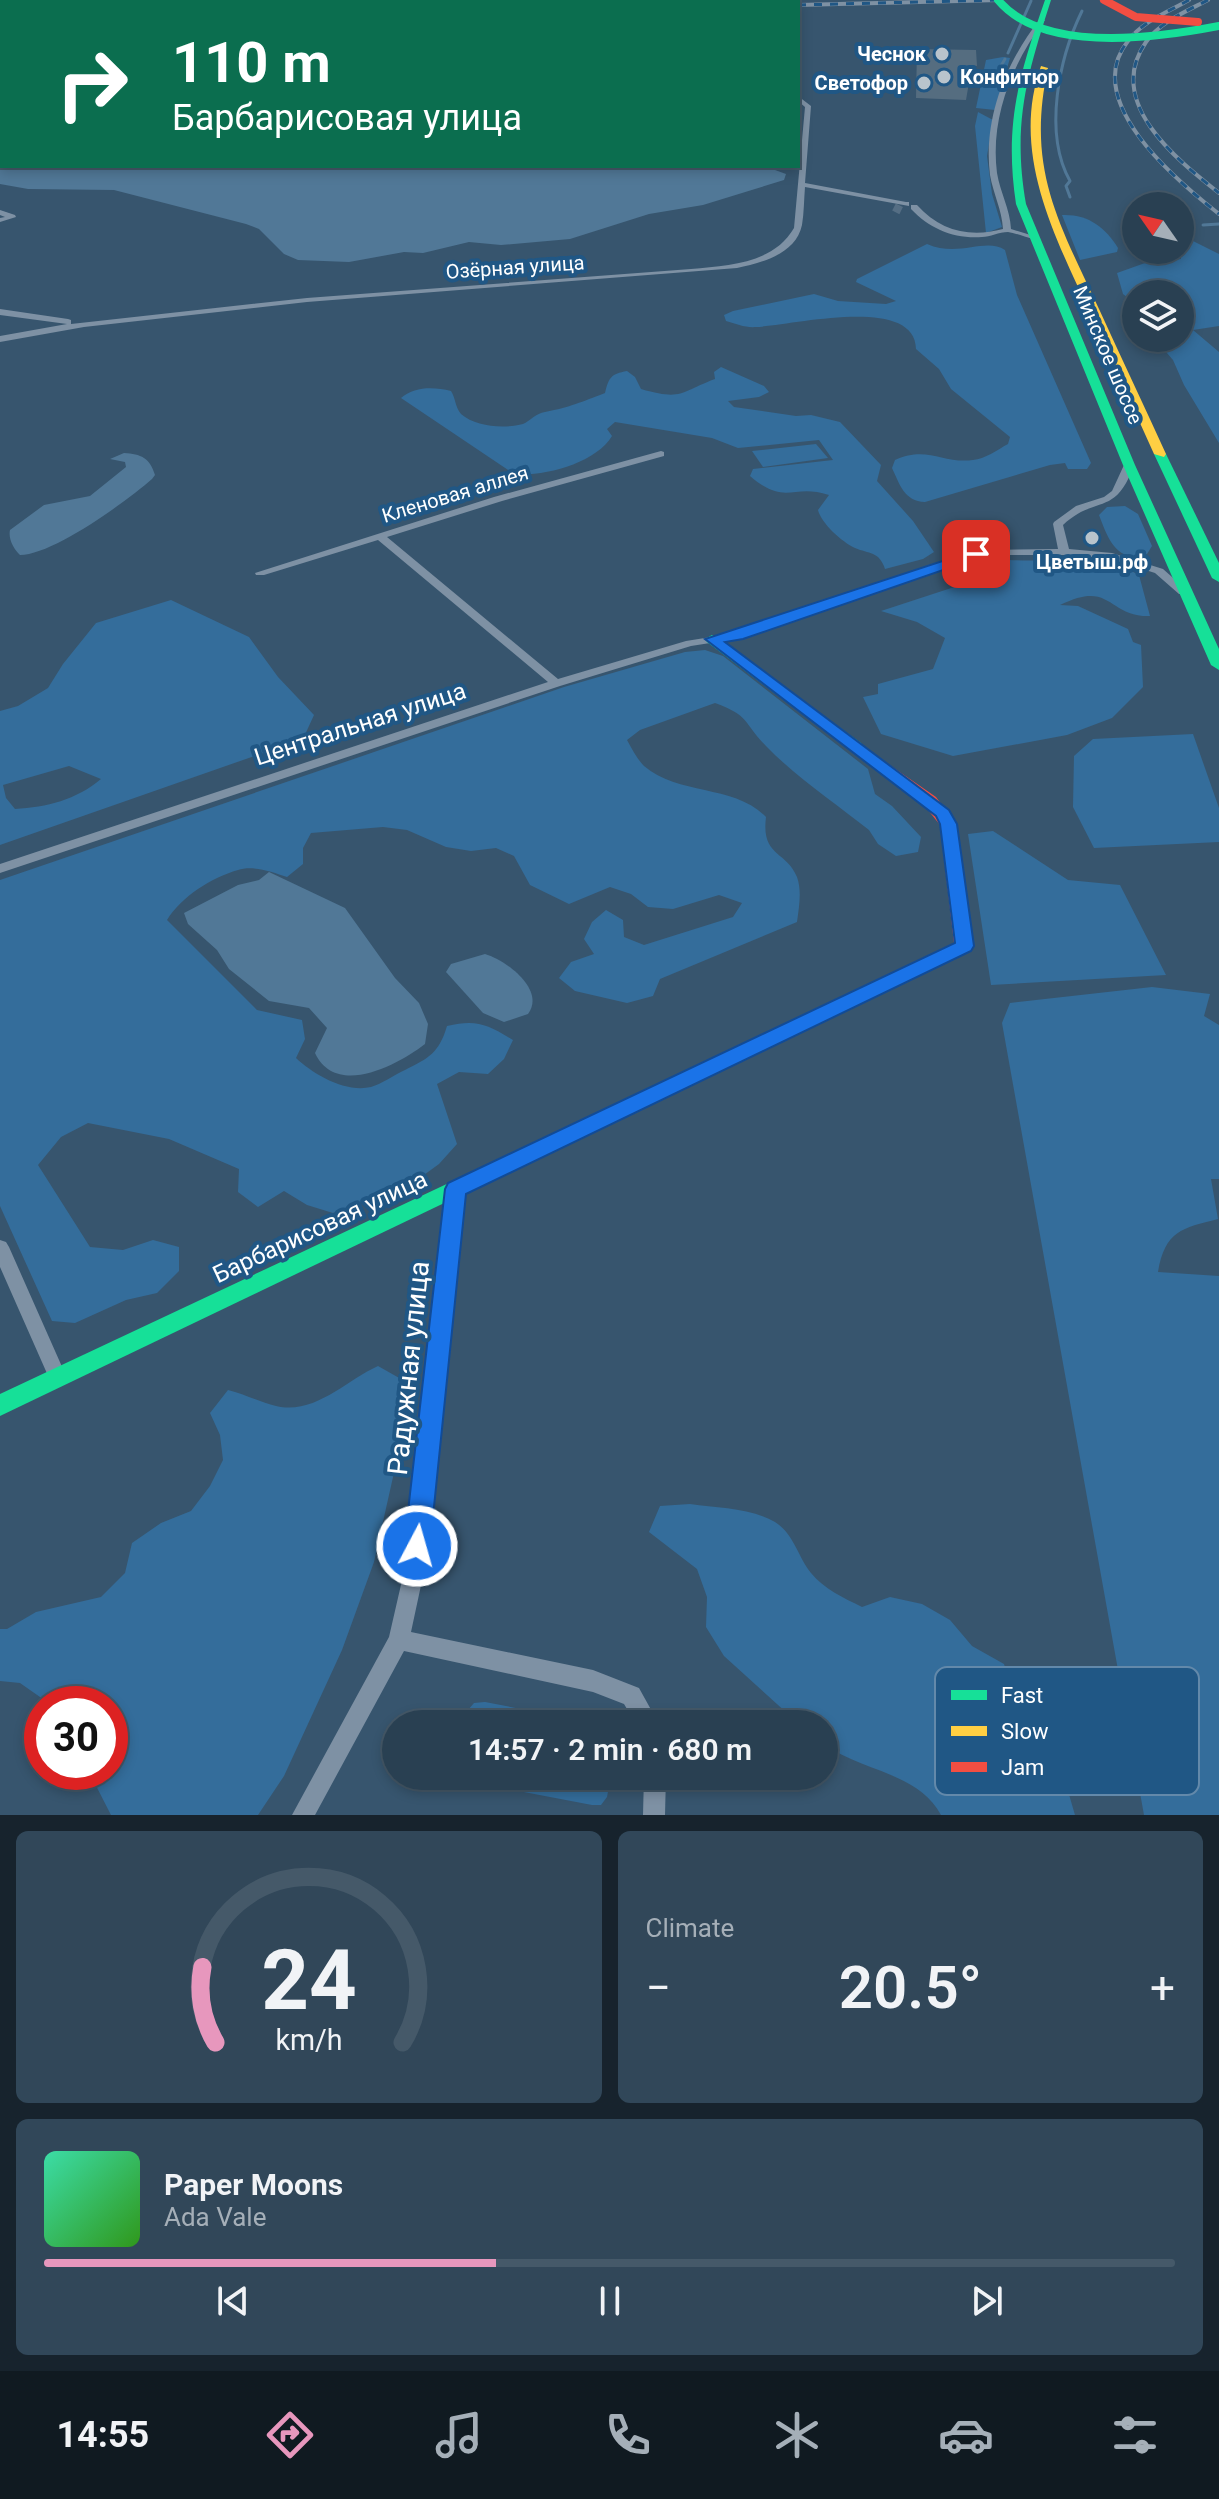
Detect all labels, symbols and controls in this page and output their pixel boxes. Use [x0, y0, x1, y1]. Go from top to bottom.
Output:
text: 110 m [172, 30, 331, 96]
icon: right [40, 32, 144, 136]
place label: Чеснок [857, 42, 927, 66]
marker: Чеснок [933, 45, 951, 63]
place label: Конфитюр [960, 65, 1059, 89]
marker: Конфитюр [935, 68, 953, 86]
place label: Светофор [815, 71, 908, 95]
marker: Светофор [915, 74, 933, 92]
text: Барбарисовая улица [172, 97, 522, 139]
north arrow [1122, 192, 1194, 264]
map controls [1122, 192, 1194, 352]
street label: Озёрная улица [445, 250, 585, 284]
button: layers [1122, 280, 1194, 352]
street label: Минское шоссе [1068, 282, 1148, 428]
street label: Кленовая аллея [379, 460, 531, 528]
pin [942, 520, 1010, 588]
marker: Цветыш.рф [1083, 529, 1101, 547]
icon: arrive [954, 532, 998, 576]
place label: Цветыш.рф [1036, 550, 1148, 574]
street label: Центральная улица [251, 677, 469, 771]
street label: Барбарисовая улица [208, 1165, 432, 1289]
street label: Радужная улица [381, 1259, 436, 1477]
position arrow [375, 1504, 459, 1588]
legend [935, 1667, 1199, 1795]
text: Fast [1001, 1683, 1043, 1708]
speed limit sign: 30 [24, 1686, 128, 1790]
text: Slow [1001, 1719, 1049, 1744]
text: 14:57 · 2 min · 680 m [468, 1732, 752, 1767]
text: Jam [1001, 1755, 1044, 1780]
text: Climate [646, 1913, 734, 1943]
text: 24 [261, 1932, 356, 2029]
text: 20.5° [839, 1952, 982, 2023]
text: − [646, 1962, 671, 2014]
text: + [1150, 1962, 1175, 2014]
text: km/h [275, 2023, 342, 2057]
text: Paper Moons [164, 2167, 343, 2202]
text: Ada Vale [164, 2202, 266, 2232]
icon: previous [211, 2279, 255, 2323]
icon: pause [588, 2279, 632, 2323]
icon: next [965, 2279, 1009, 2323]
icon: directions [262, 2407, 318, 2463]
icon: music [431, 2407, 487, 2463]
icon: phone [600, 2407, 656, 2463]
icon: climate [769, 2407, 825, 2463]
icon: car [938, 2407, 994, 2463]
icon: filters [1107, 2407, 1163, 2463]
text: 14:55 [56, 2414, 149, 2456]

